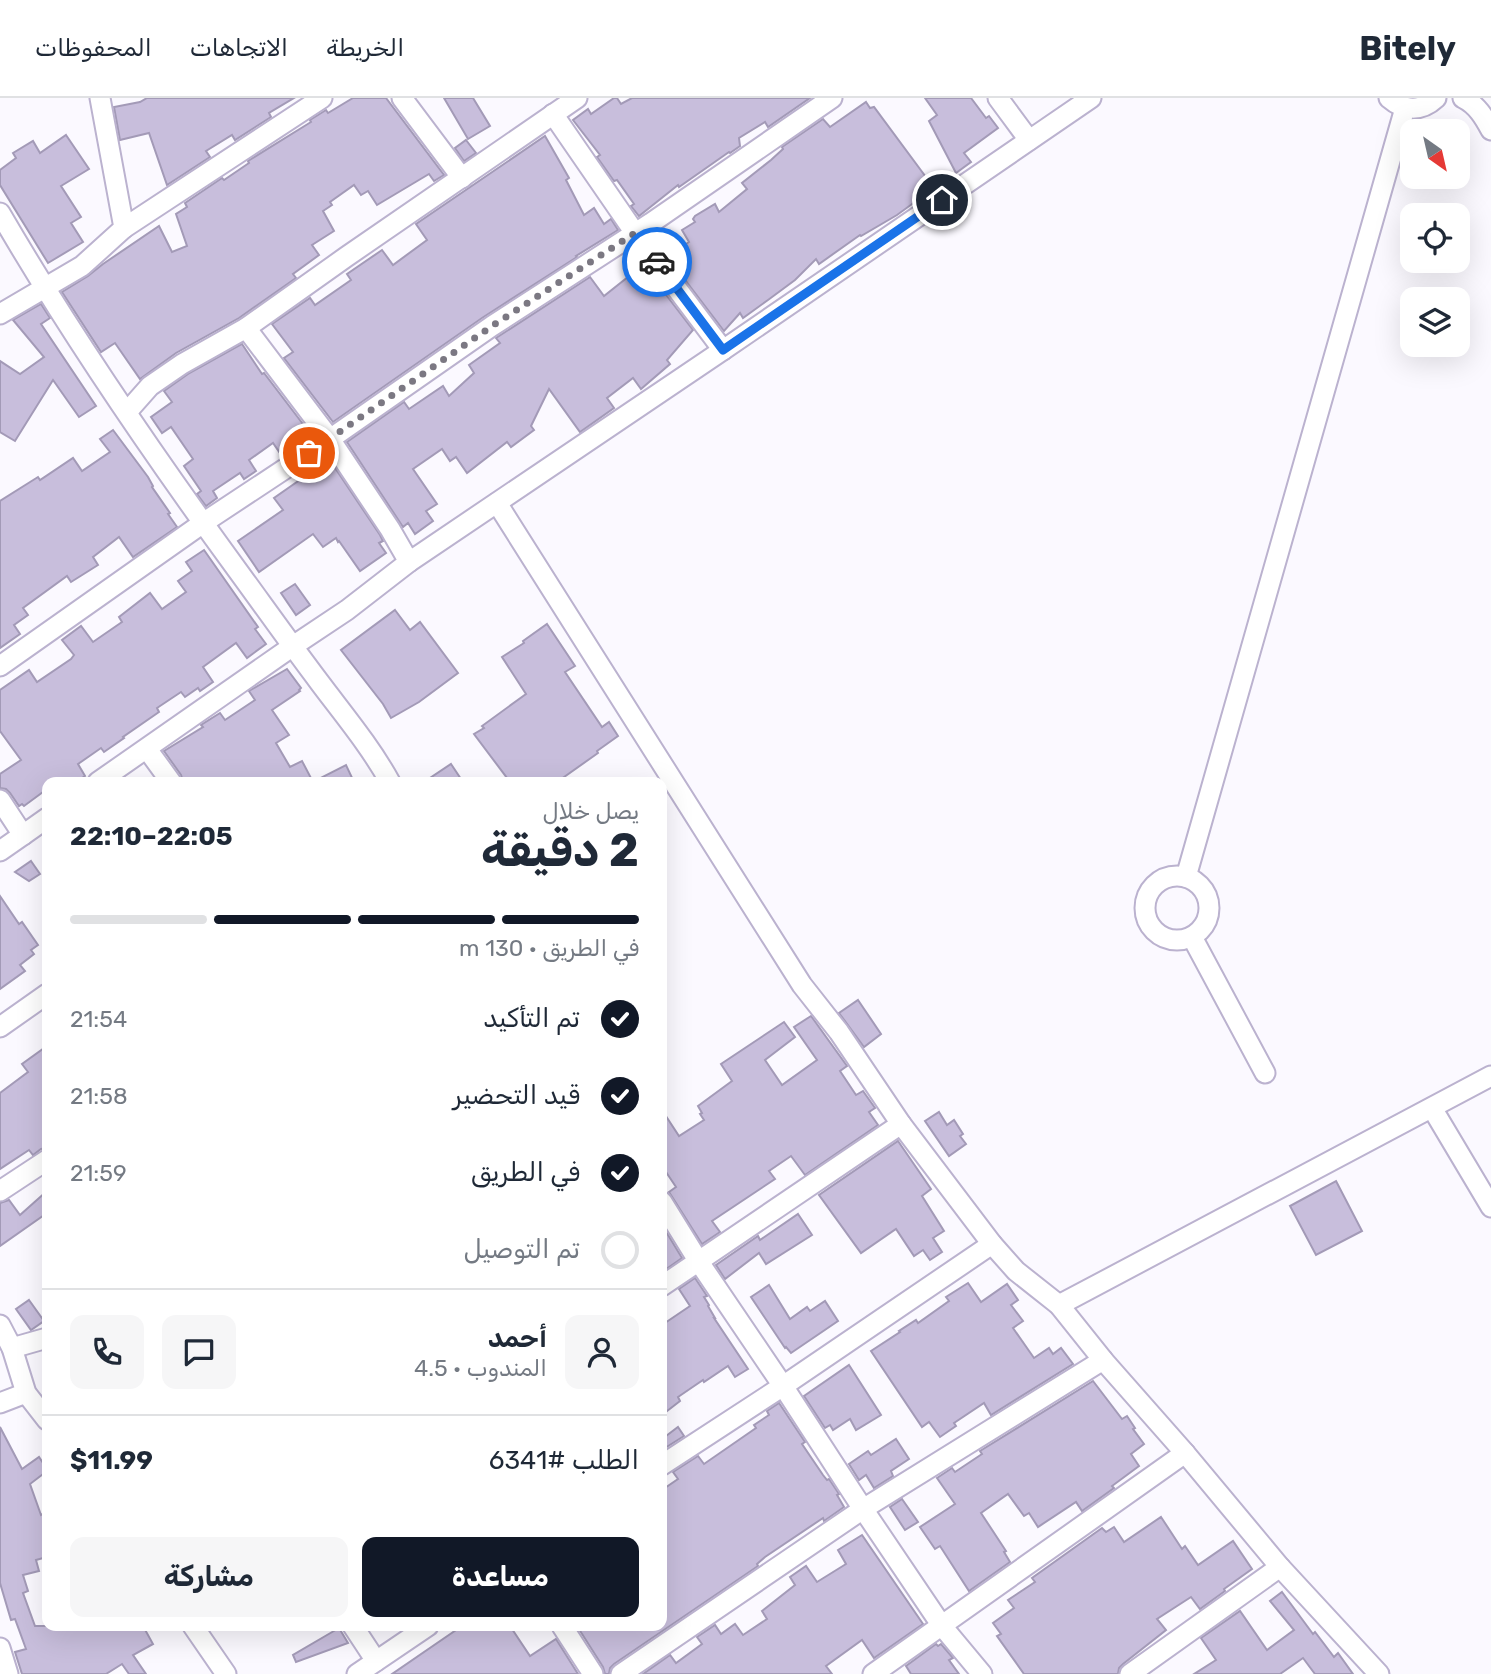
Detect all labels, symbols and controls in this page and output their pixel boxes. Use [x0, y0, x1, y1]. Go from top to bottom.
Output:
text: Bitely [1359, 29, 1456, 68]
text: المحفوظات [35, 34, 152, 62]
text: الاتجاهات [190, 34, 288, 62]
text: الخريطة [326, 34, 404, 62]
north arrow [1400, 119, 1470, 189]
map controls [1400, 119, 1470, 357]
pin [912, 170, 972, 230]
icon: home [923, 181, 961, 219]
button: locate [1400, 203, 1470, 273]
courier [622, 227, 692, 297]
icon: car [638, 243, 676, 281]
button: layers [1400, 287, 1470, 357]
pin [279, 423, 339, 483]
icon: bag [290, 434, 328, 472]
text: يصل خلال [543, 797, 639, 825]
text: 22:05–22:10 [70, 821, 233, 852]
text: 2 دقيقة [481, 823, 639, 878]
text: في الطريق · 130 m [459, 934, 639, 962]
icon: check [601, 1000, 639, 1038]
text: تم التأكيد [483, 1003, 580, 1034]
text: 21:54 [70, 1005, 127, 1033]
icon: check [601, 1077, 639, 1115]
text: قيد التحضير [453, 1080, 580, 1111]
text: 21:58 [70, 1082, 128, 1110]
icon: check [601, 1154, 639, 1192]
text: في الطريق [471, 1157, 580, 1188]
text: 21:59 [70, 1159, 127, 1187]
text: تم التوصيل [463, 1234, 580, 1265]
button: phone [70, 1315, 144, 1389]
button: chat [162, 1315, 236, 1389]
button: person [565, 1315, 639, 1389]
text: أحمد [488, 1323, 547, 1354]
text: المندوب · 4.5 [414, 1354, 547, 1382]
text: $11.99 [70, 1445, 153, 1476]
text: الطلب #6341 [489, 1445, 639, 1476]
button: مشاركة [70, 1537, 348, 1617]
button: مساعدة [362, 1537, 639, 1617]

